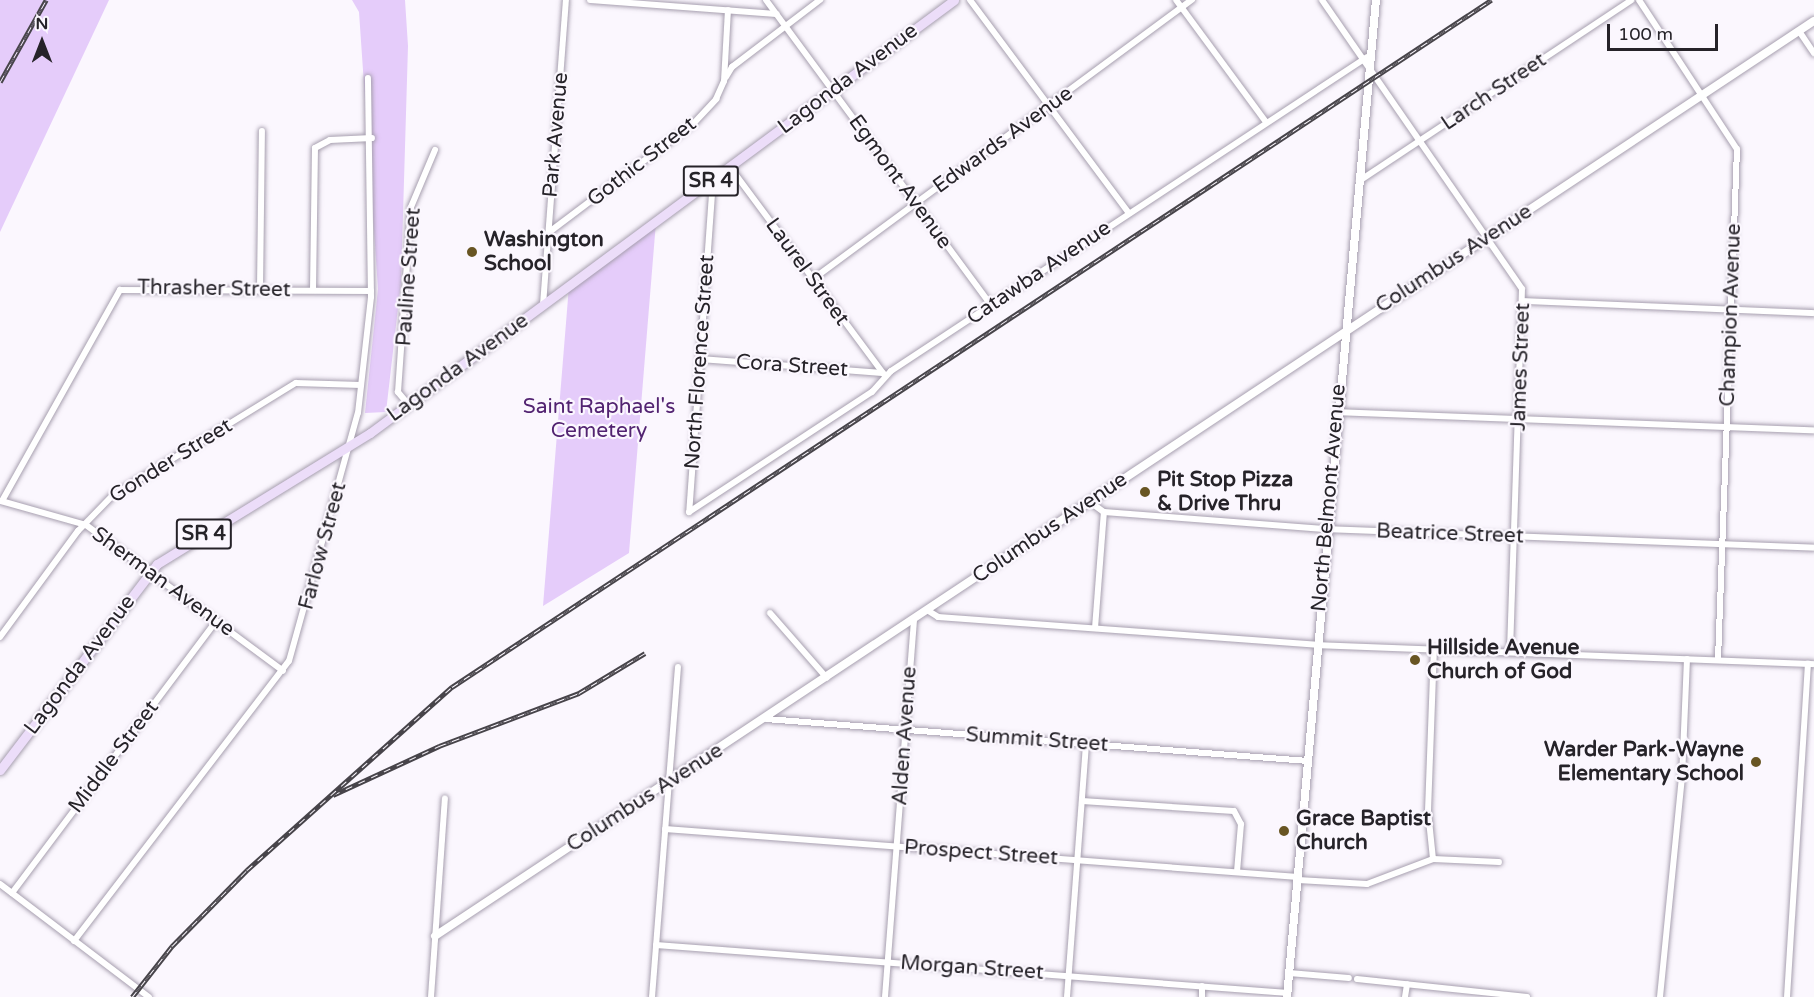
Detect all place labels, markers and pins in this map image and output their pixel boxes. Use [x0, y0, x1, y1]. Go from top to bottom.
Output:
place label: Washington School [484, 227, 604, 277]
marker: Washington School [465, 245, 479, 259]
place label: Pit Stop Pizza & Drive Thru [1157, 467, 1293, 517]
marker: Pit Stop Pizza & Drive Thru [1138, 485, 1152, 499]
place label: Hillside Avenue Church of God [1427, 635, 1579, 685]
marker: Hillside Avenue Church of God [1408, 653, 1422, 667]
place label: Warder Park-Wayne Elementary School [1544, 737, 1744, 787]
marker: Warder Park-Wayne Elementary School [1749, 755, 1763, 769]
place label: Grace Baptist Church [1296, 806, 1431, 856]
marker: Grace Baptist Church [1277, 824, 1291, 838]

